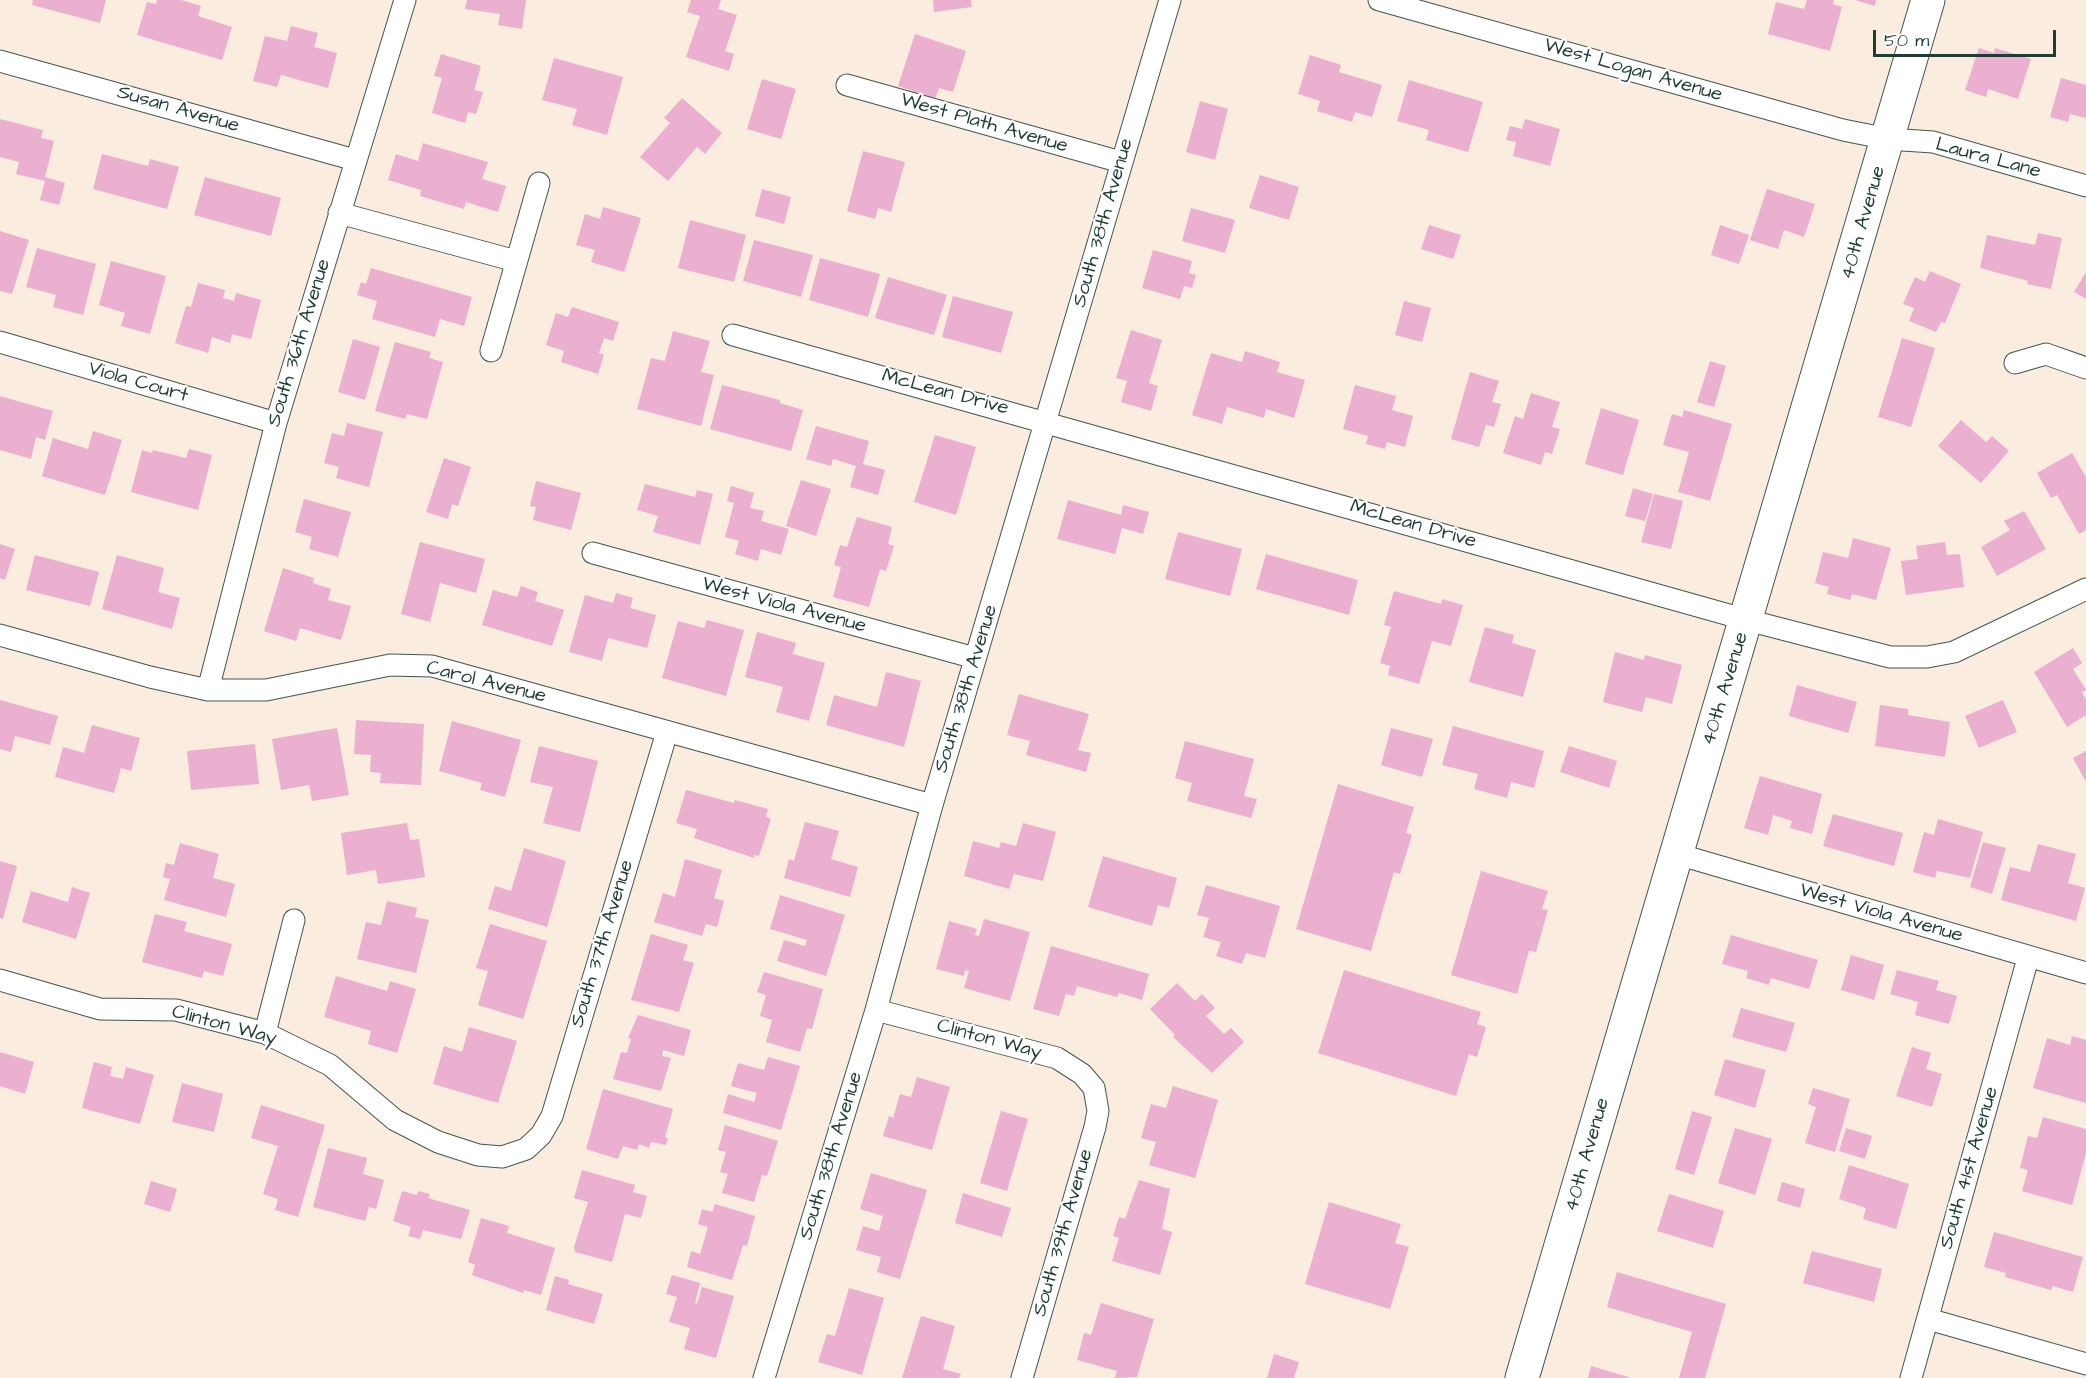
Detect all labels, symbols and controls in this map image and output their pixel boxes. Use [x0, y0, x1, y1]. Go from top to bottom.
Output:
scale bar [1876, 18, 2059, 56]
text: 50 m [1884, 28, 1929, 53]
street label: West Logan Avenue [1541, 34, 1725, 108]
street label: Susan Avenue [114, 81, 242, 139]
street label: West Plath Avenue [898, 89, 1070, 159]
street label: Laura Lane [1933, 133, 2043, 185]
street label: South 38th Avenue [1068, 136, 1140, 310]
street label: 40th Avenue [1836, 163, 1892, 283]
street label: South 36th Avenue [263, 256, 337, 430]
street label: Viola Court [85, 357, 191, 409]
street label: McLean Drive [879, 365, 1011, 421]
street label: McLean Drive [1347, 496, 1479, 554]
street label: West Viola Avenue [699, 573, 869, 639]
street label: South 38th Avenue [930, 602, 1004, 776]
street label: 40th Avenue [1697, 629, 1755, 749]
street label: Carol Avenue [424, 657, 548, 709]
street label: South 37th Avenue [566, 857, 640, 1031]
street label: West Viola Avenue [1797, 879, 1965, 949]
street label: Clinton Way [169, 1000, 279, 1052]
street label: Clinton Way [934, 1014, 1044, 1066]
street label: South 38th Avenue [795, 1069, 869, 1243]
street label: South 41st Avenue [1935, 1084, 2005, 1252]
street label: 40th Avenue [1560, 1095, 1616, 1215]
street label: South 39th Avenue [1029, 1147, 1099, 1319]

